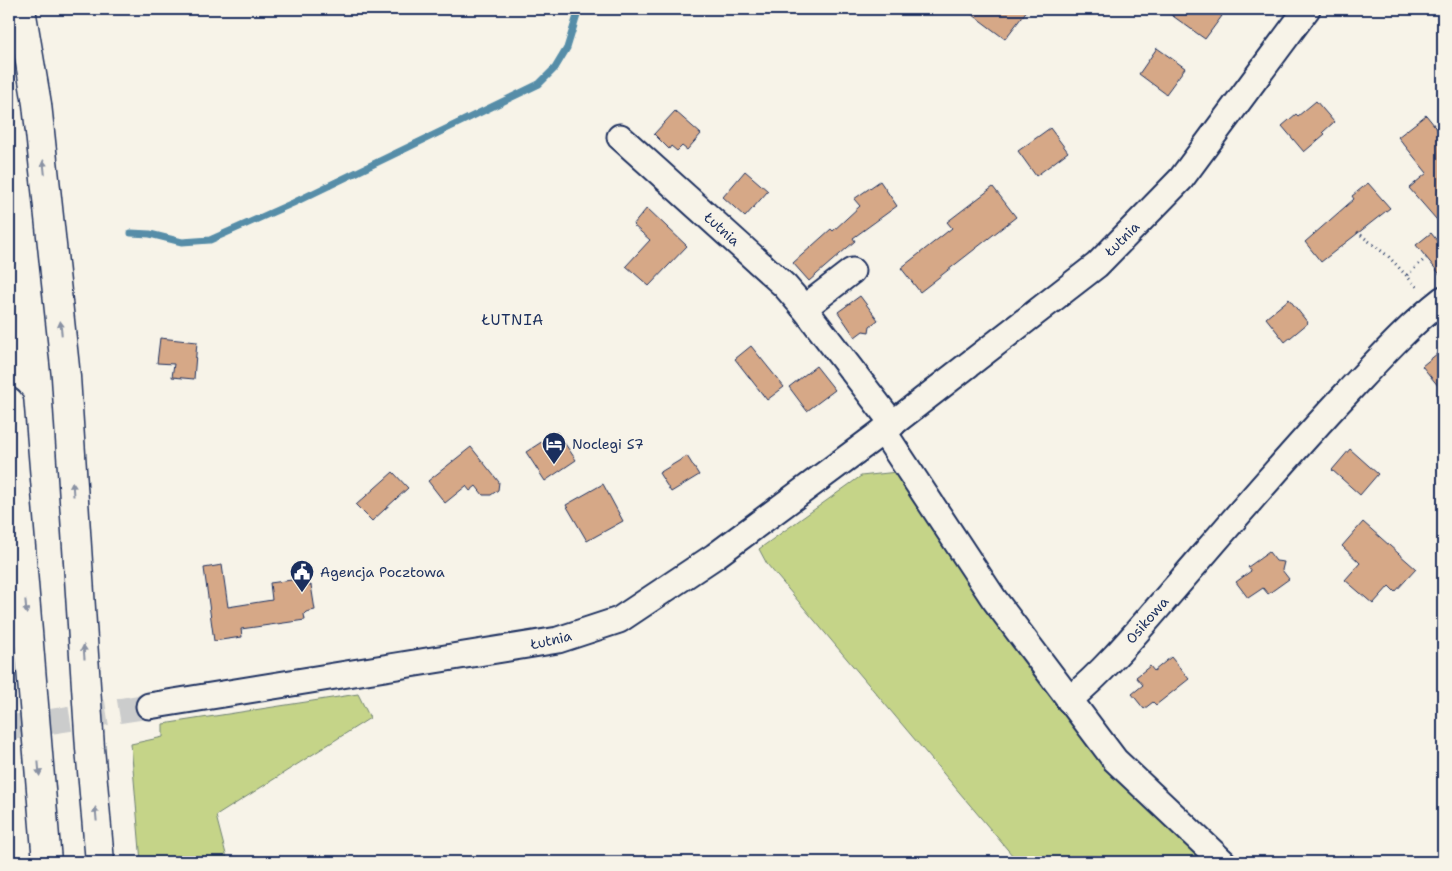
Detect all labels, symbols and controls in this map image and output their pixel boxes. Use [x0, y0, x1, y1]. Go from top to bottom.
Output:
one-way arrow [40, 158, 48, 174]
street label: Łutnia [700, 208, 744, 250]
street label: Łutnia [1100, 218, 1143, 261]
district label: ŁUTNIA [481, 310, 544, 330]
one-way arrow [57, 320, 65, 336]
hotel icon: Noclegi S7 [541, 431, 567, 465]
place label: Noclegi S7 [572, 435, 644, 453]
one-way arrow [69, 481, 77, 497]
public building icon: Agencja Pocztowa [289, 559, 315, 593]
place label: Agencja Pocztowa [320, 563, 445, 581]
street label: Osikowa [1122, 593, 1173, 647]
one-way arrow [22, 600, 30, 616]
street label: Łutnia [528, 626, 574, 654]
one-way arrow [79, 643, 87, 659]
one-way arrow [35, 762, 43, 778]
one-way arrow [91, 805, 99, 821]

